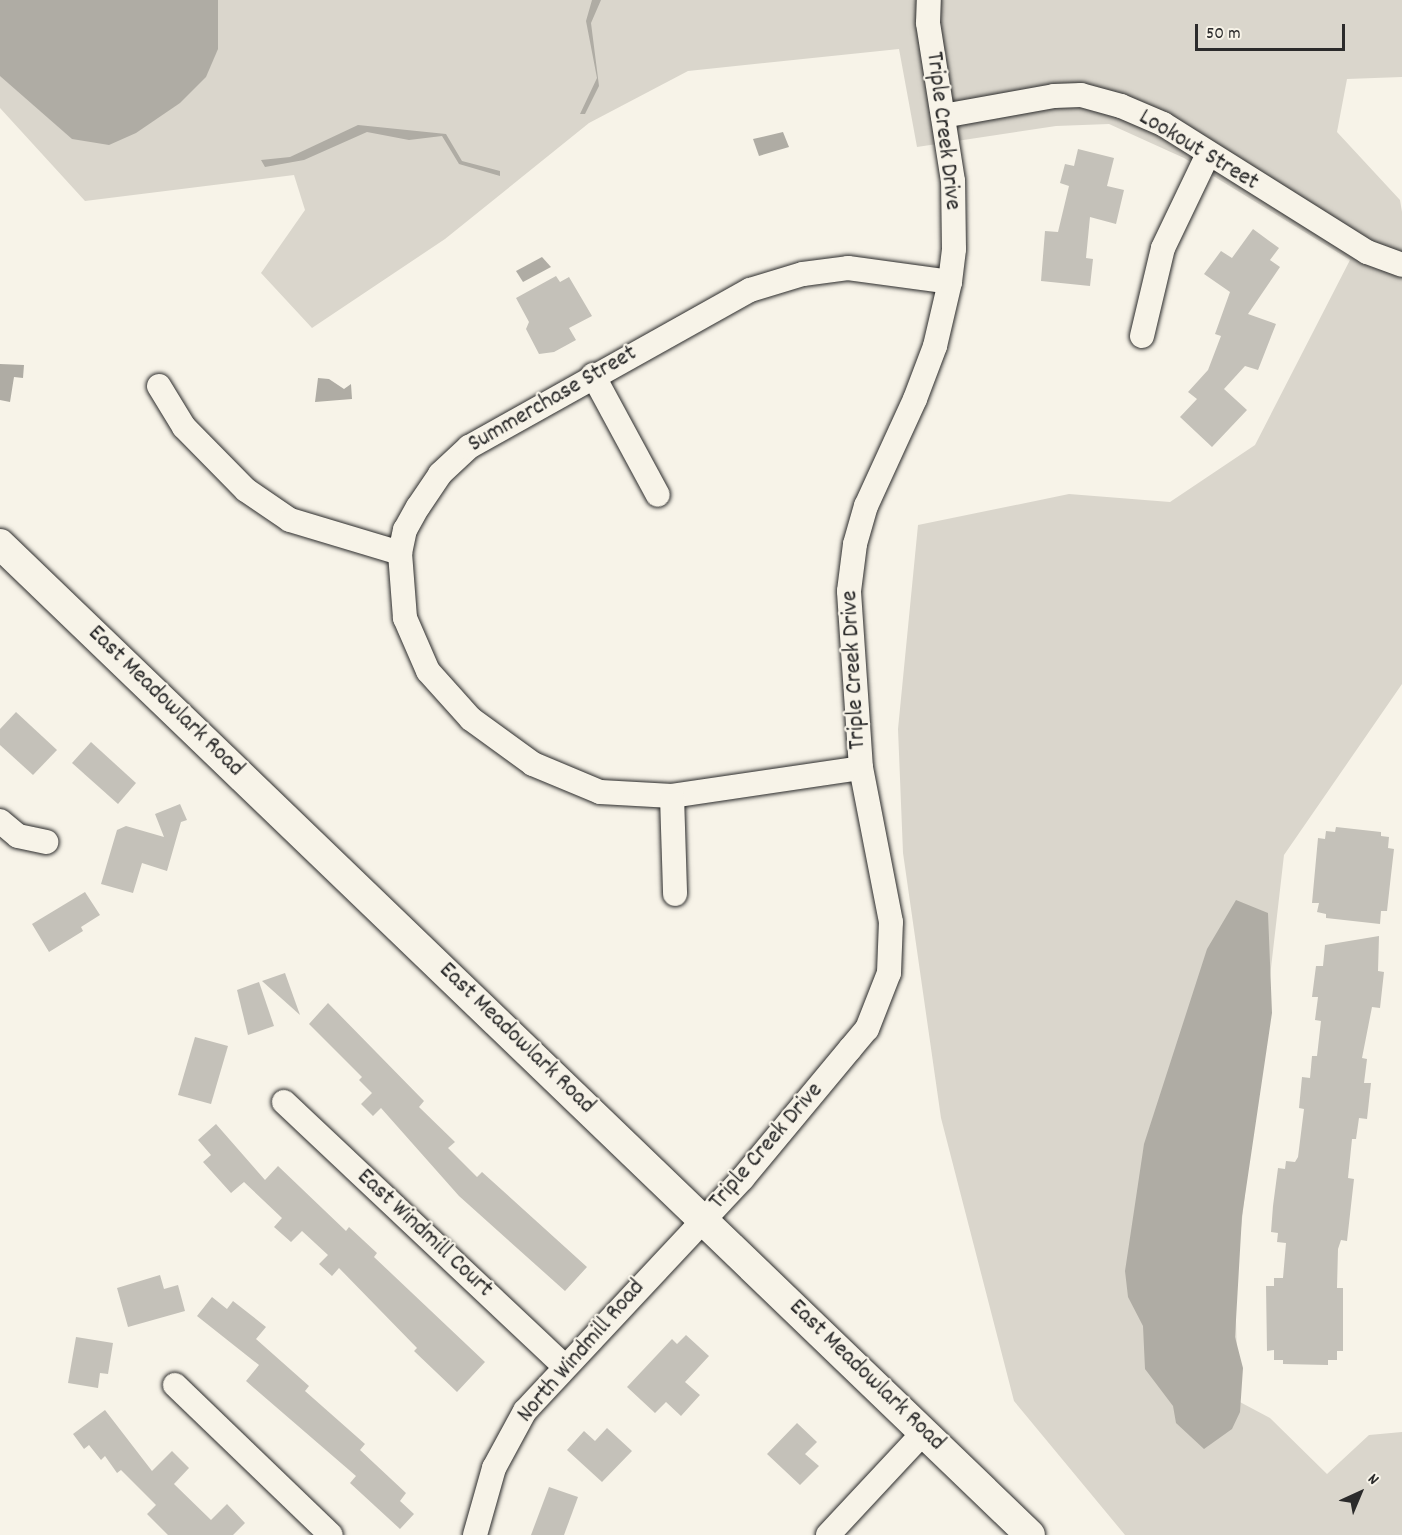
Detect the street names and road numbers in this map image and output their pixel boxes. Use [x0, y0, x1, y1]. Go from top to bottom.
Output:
street label: Triple Creek Drive [918, 50, 966, 212]
street label: Lookout Street [1133, 104, 1263, 198]
street label: Summerchase Street [464, 340, 642, 460]
street label: Triple Creek Drive [836, 590, 874, 750]
street label: East Meadowlark Road [81, 620, 249, 784]
street label: East Meadowlark Road [432, 957, 600, 1121]
street label: Triple Creek Drive [704, 1077, 830, 1217]
street label: East Windmill Court [350, 1164, 498, 1304]
street label: North Windmill Road [512, 1275, 652, 1429]
street label: East Meadowlark Road [782, 1294, 950, 1458]

